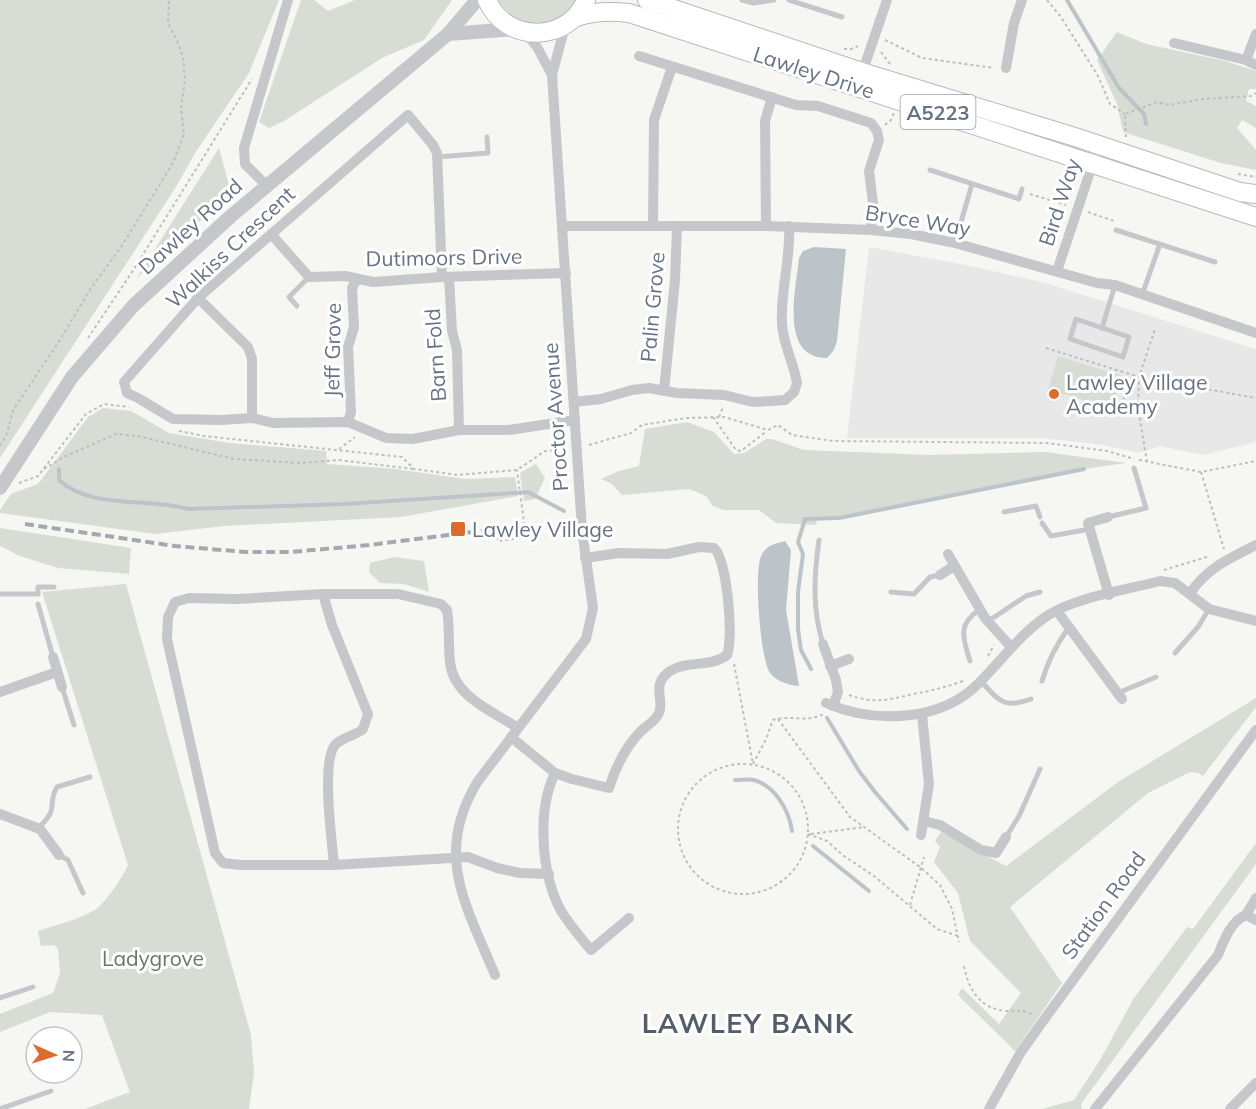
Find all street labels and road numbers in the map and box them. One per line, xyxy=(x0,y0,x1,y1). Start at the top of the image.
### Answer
street label: Lawley Drive xyxy=(750,40,878,104)
road number: A5223 xyxy=(900,95,976,129)
street label: Bird Way xyxy=(1033,155,1085,249)
street label: Dawley Road xyxy=(133,173,247,279)
street label: Walkiss Crescent xyxy=(160,181,300,313)
street label: Bryce Way xyxy=(863,199,973,241)
street label: Dutimoors Drive xyxy=(365,243,523,271)
street label: Palin Grove xyxy=(634,251,670,363)
street label: Jeff Grove xyxy=(318,302,346,398)
street label: Barn Fold xyxy=(419,308,451,402)
street label: Proctor Avenue xyxy=(537,342,573,492)
street label: Station Road xyxy=(1055,846,1151,964)

